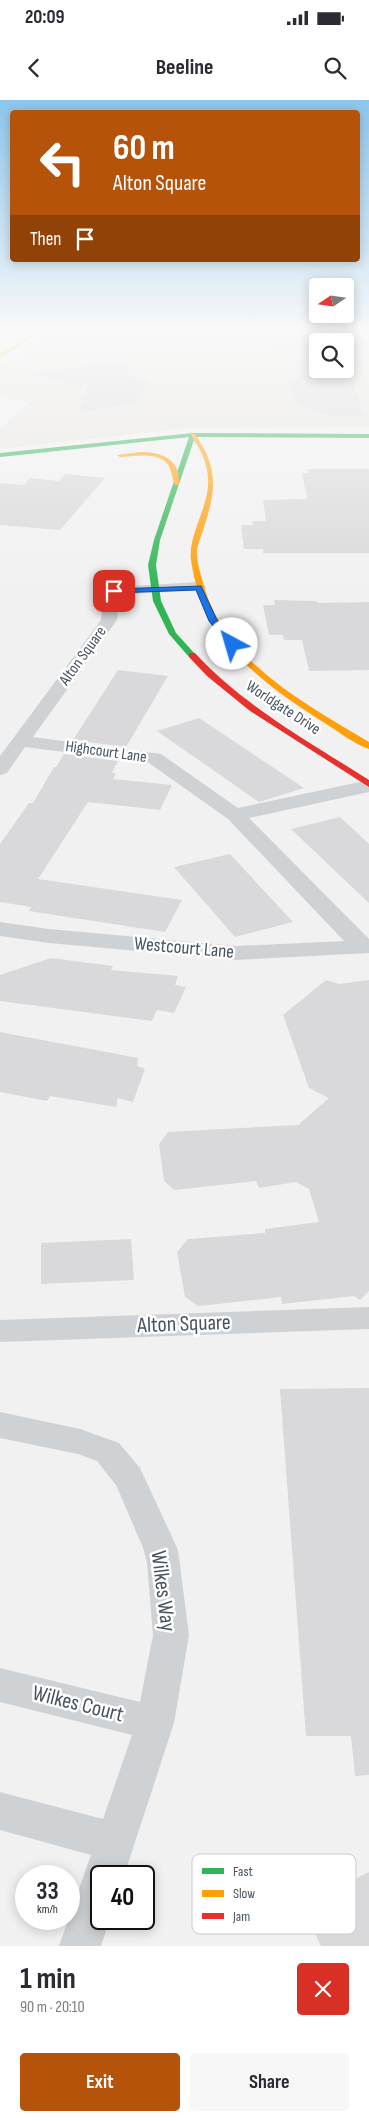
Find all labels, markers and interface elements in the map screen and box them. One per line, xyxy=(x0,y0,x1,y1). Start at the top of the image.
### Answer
text: 20:09 xyxy=(25,6,64,29)
icon: back xyxy=(20,54,48,82)
text: Beeline xyxy=(156,54,213,81)
icon: search xyxy=(321,54,349,82)
text: 60 m xyxy=(113,127,175,170)
icon: left xyxy=(30,130,95,195)
text: Alton Square xyxy=(113,170,206,197)
icon: arrive xyxy=(71,225,99,253)
text: Then xyxy=(30,228,61,251)
north arrow xyxy=(309,278,354,322)
map controls xyxy=(309,278,354,378)
button: search xyxy=(309,333,354,378)
pin xyxy=(93,570,135,612)
icon: arrive xyxy=(100,577,128,605)
position arrow xyxy=(205,617,257,669)
street label: Alton Square xyxy=(55,623,111,690)
street label: Worldgate Drive xyxy=(242,677,324,739)
street label: Highcourt Lane xyxy=(64,737,148,767)
street label: Westcourt Lane xyxy=(133,932,235,964)
street label: Alton Square xyxy=(136,1309,231,1339)
street label: Wilkes Way xyxy=(145,1549,181,1634)
street label: Wilkes Court xyxy=(30,1680,127,1728)
legend xyxy=(192,1854,356,1934)
text: Fast xyxy=(233,1863,253,1880)
speed limit sign: 40 xyxy=(90,1865,155,1930)
text: 33 xyxy=(36,1876,59,1907)
text: Slow xyxy=(233,1885,255,1902)
text: km/h xyxy=(37,1902,58,1917)
text: Jam xyxy=(232,1908,250,1925)
text: 1 min xyxy=(20,1961,76,1997)
button: close xyxy=(297,1963,349,2015)
text: 90 m · 20:10 xyxy=(20,1998,85,2017)
button: Exit xyxy=(20,2053,180,2111)
button: Share xyxy=(190,2053,349,2111)

